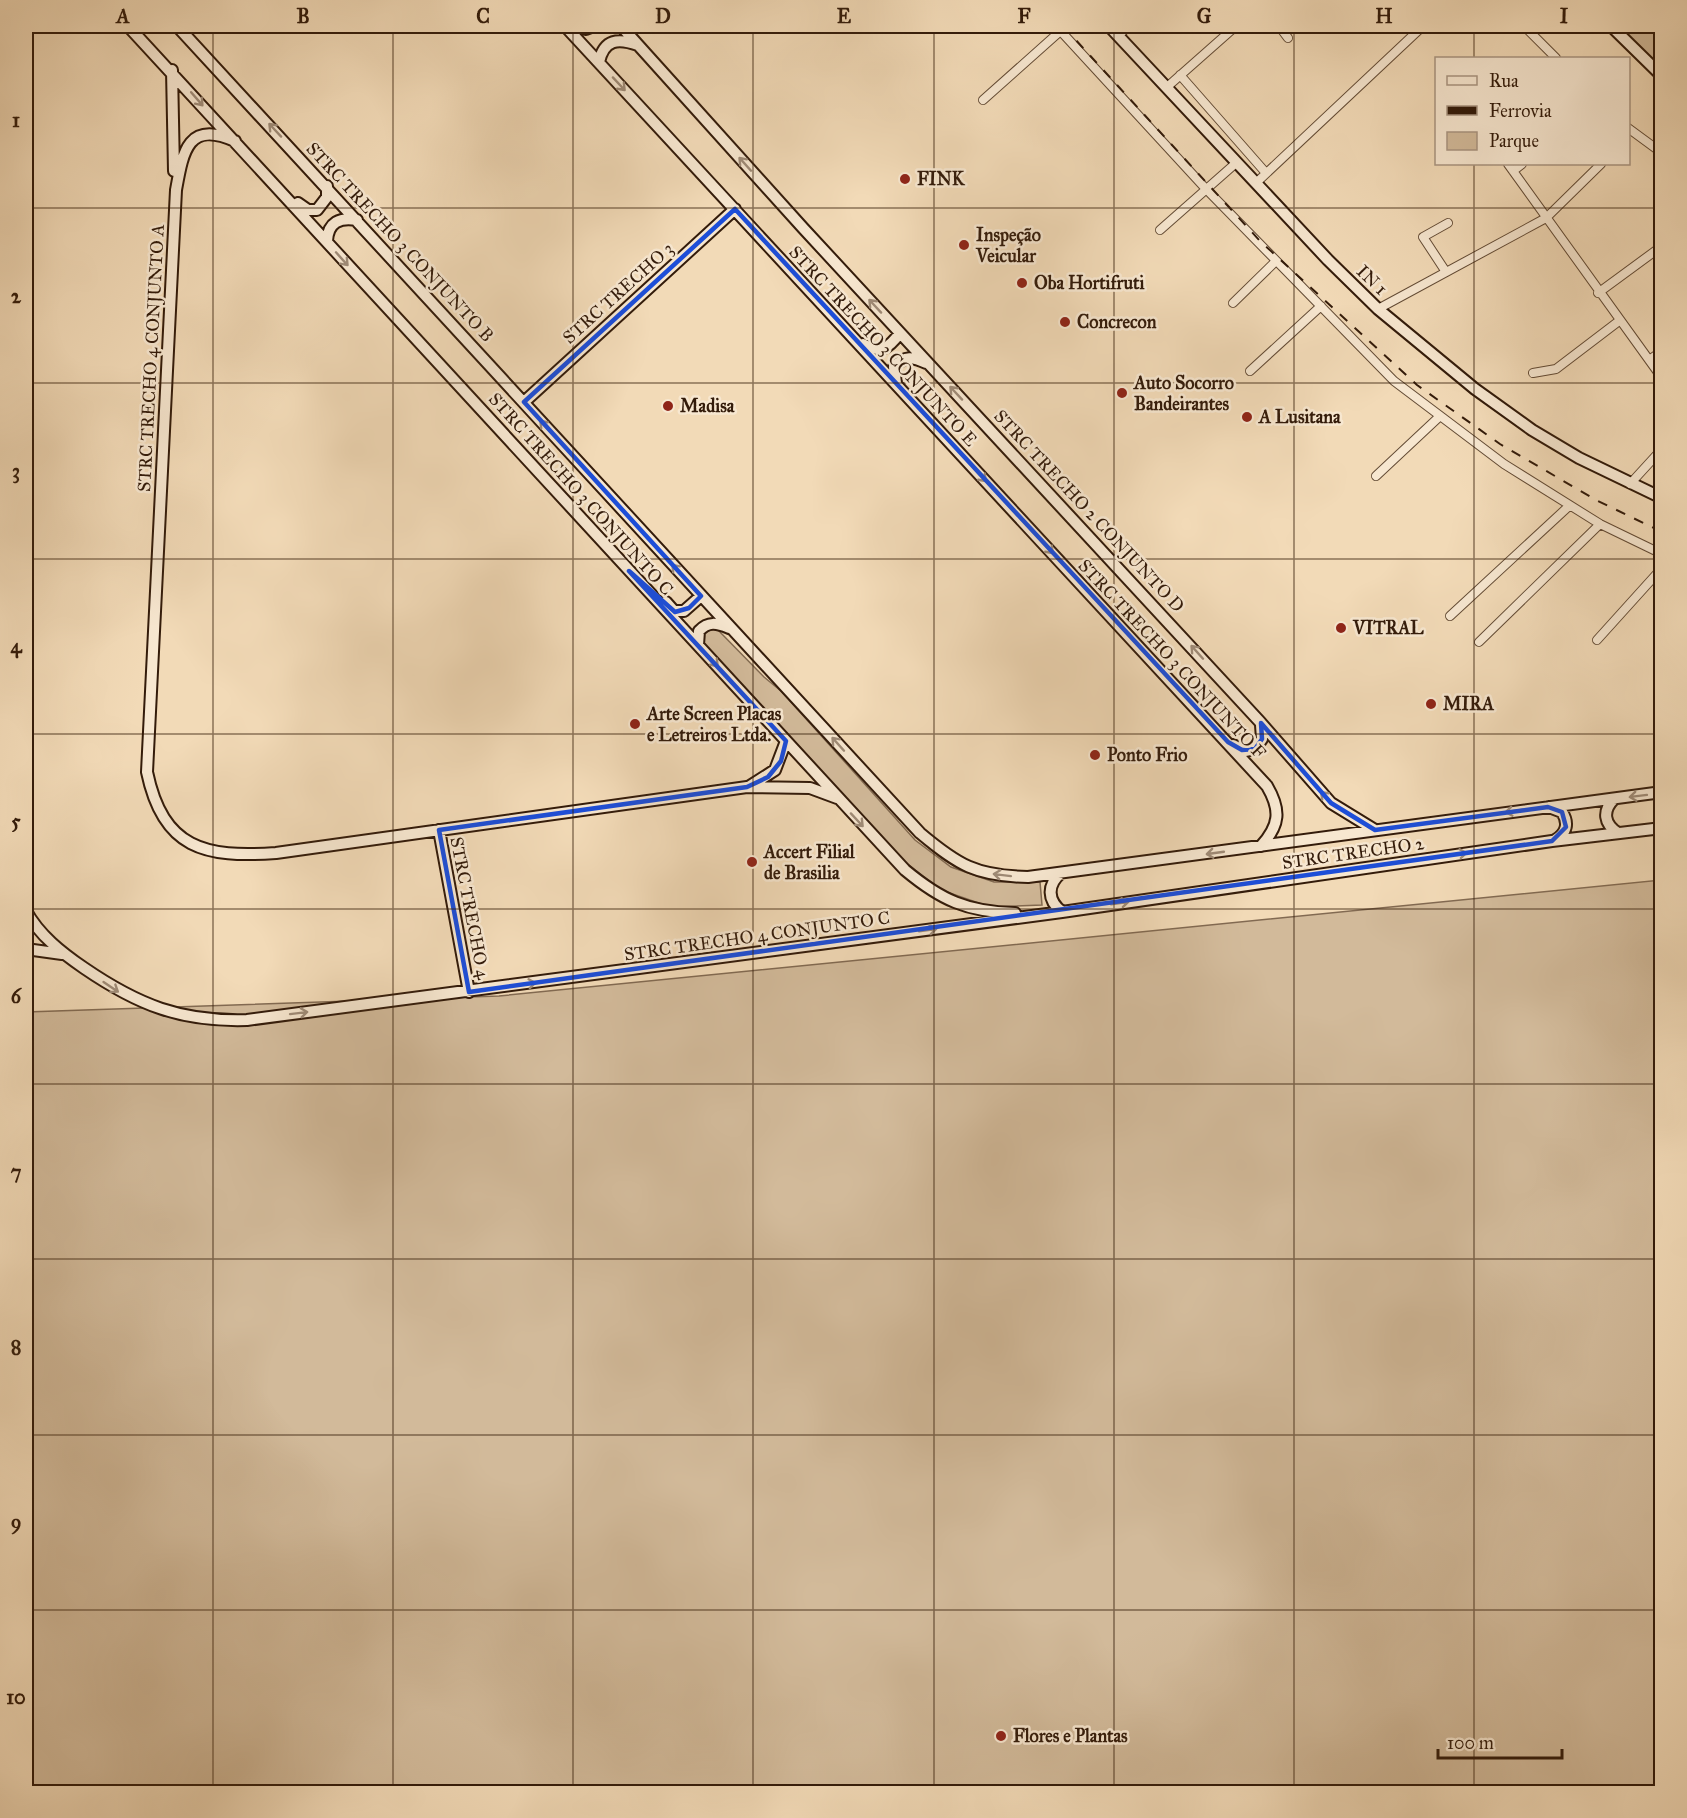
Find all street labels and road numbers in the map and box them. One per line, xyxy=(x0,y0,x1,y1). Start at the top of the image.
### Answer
street label: STRC TRECHO 3 CONJUNTO B xyxy=(301,138,498,347)
street label: STRC TRECHO 4 CONJUNTO A xyxy=(133,224,170,492)
street label: STRC TRECHO 3 xyxy=(558,237,678,349)
street label: STRC TRECHO 3 CONJUNTO E xyxy=(784,241,982,452)
street label: IN 1 xyxy=(1352,260,1392,300)
street label: STRC TRECHO 3 CONJUNTO C xyxy=(483,388,678,601)
street label: STRC TRECHO 2 CONJUNTO D xyxy=(989,405,1189,618)
street label: STRC TRECHO 3 CONJUNTO F xyxy=(1073,555,1271,764)
street label: STRC TRECHO 2 xyxy=(1281,832,1426,874)
street label: STRC TRECHO 4 xyxy=(445,835,495,982)
street label: STRC TRECHO 4 CONJUNTO C xyxy=(623,906,891,967)

